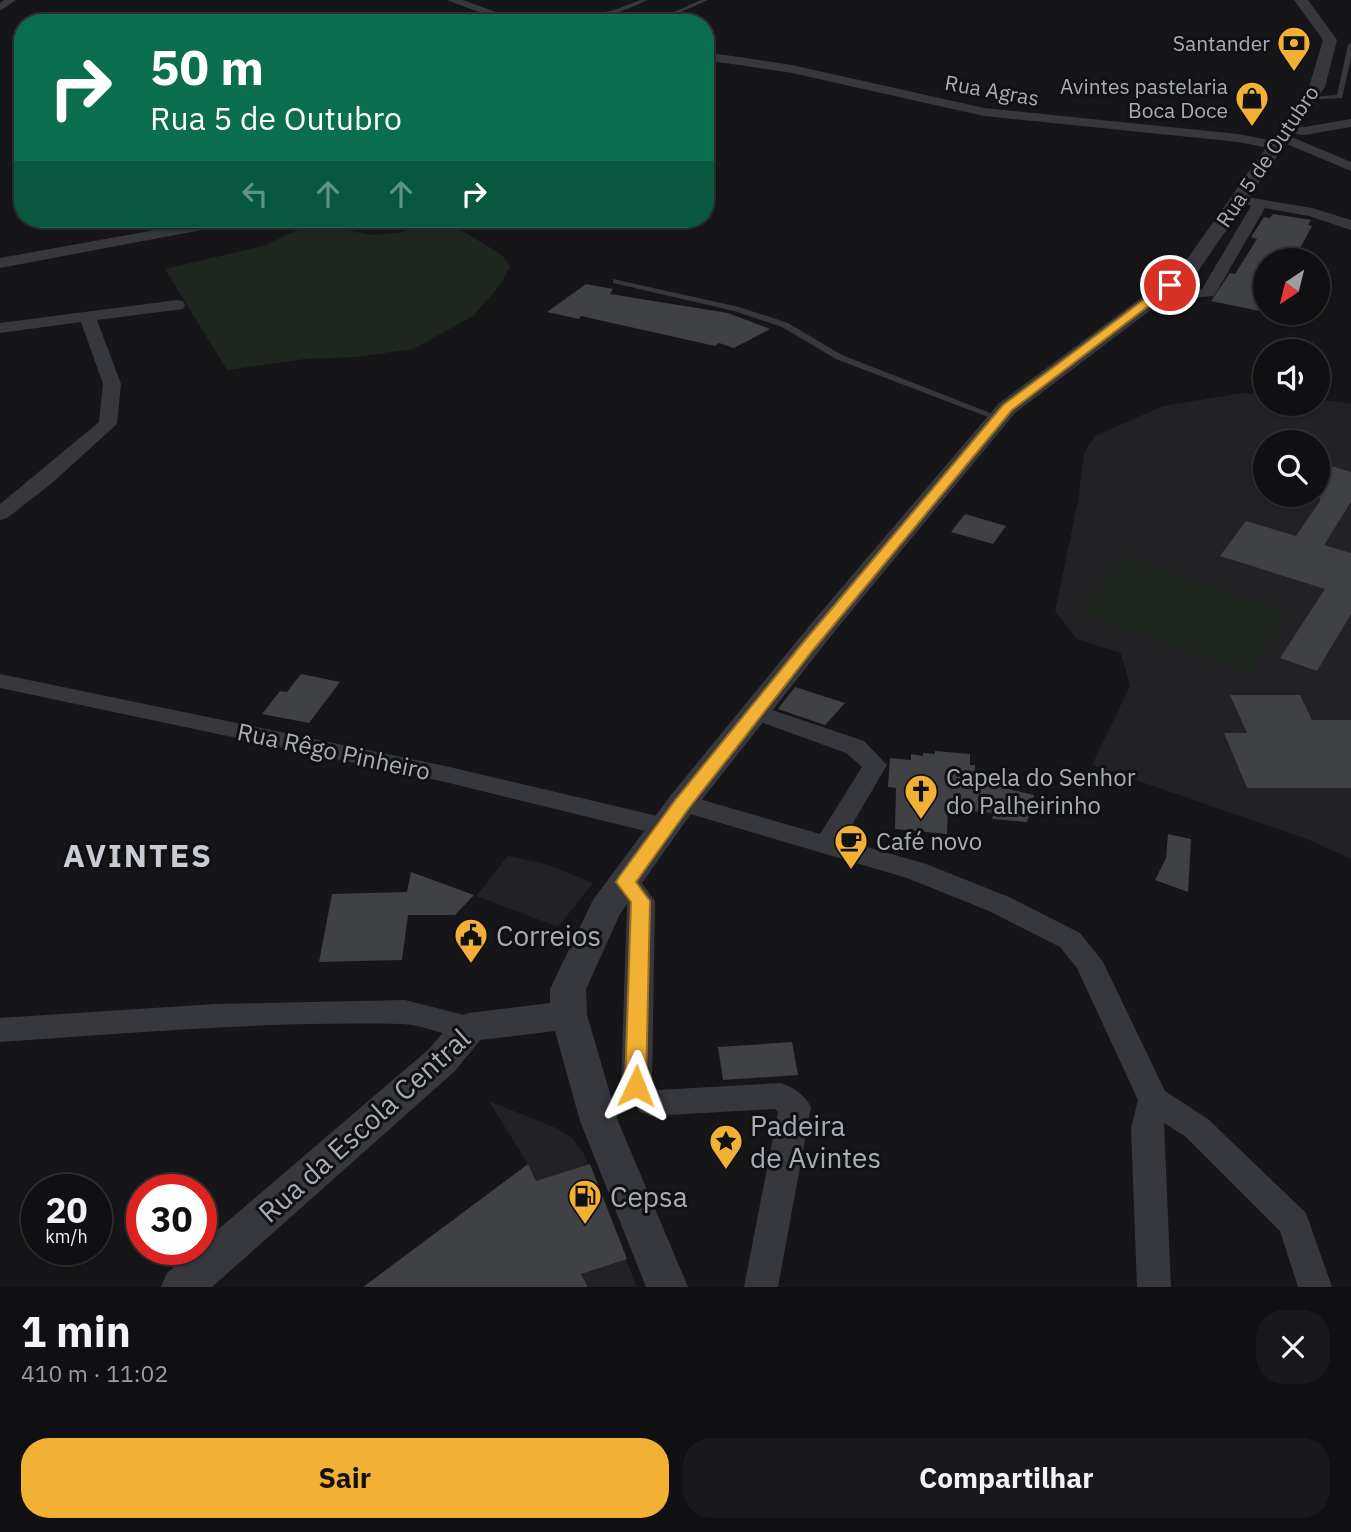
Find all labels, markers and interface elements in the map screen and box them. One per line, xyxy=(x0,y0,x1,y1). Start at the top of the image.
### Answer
bank icon: Santander xyxy=(1275,24,1313,73)
place label: Santander xyxy=(1173,29,1270,57)
text: 50 m xyxy=(150,35,264,98)
icon: right xyxy=(35,42,126,133)
street label: Rua Agras xyxy=(943,68,1041,112)
place label: Avintes pastelaria Boca Doce xyxy=(1060,72,1228,124)
shop icon: Avintes pastelaria Boca Doce xyxy=(1233,79,1271,128)
street label: Rua 5 de Outubro xyxy=(1209,80,1325,232)
text: Rua 5 de Outubro xyxy=(150,97,402,139)
icon: left xyxy=(236,175,274,213)
icon: ahead xyxy=(309,175,347,213)
icon: ahead xyxy=(382,175,420,213)
icon: right xyxy=(455,175,493,213)
north arrow xyxy=(1253,248,1330,326)
map controls xyxy=(1253,248,1330,507)
pin xyxy=(1140,255,1200,315)
icon: arrive xyxy=(1151,266,1189,304)
button: sound xyxy=(1253,339,1330,416)
button: search xyxy=(1253,430,1330,507)
street label: Rua Rêgo Pinheiro xyxy=(235,715,433,787)
place label: Capela do Senhor do Palheirinho xyxy=(946,761,1136,821)
church icon: Capela do Senhor do Palheirinho xyxy=(902,772,940,821)
cafe icon: Café novo xyxy=(832,822,870,871)
place label: Café novo xyxy=(876,825,982,857)
district label: AVINTES xyxy=(63,834,213,876)
public building icon: Correios xyxy=(452,916,490,965)
place label: Correios xyxy=(496,917,601,954)
street label: Rua da Escola Central xyxy=(250,1020,478,1230)
position arrow xyxy=(599,1049,673,1123)
place label: Padeira de Avintes xyxy=(750,1107,881,1176)
place icon: Padeira de Avintes xyxy=(707,1122,745,1171)
speed limit sign: 30 xyxy=(126,1174,217,1265)
fuel station icon: Cepsa xyxy=(566,1177,604,1226)
place label: Cepsa xyxy=(610,1178,688,1215)
text: 20 xyxy=(45,1187,88,1233)
text: km/h xyxy=(45,1225,88,1248)
text: 1 min xyxy=(21,1304,131,1359)
button: close xyxy=(1256,1310,1330,1384)
text: 410 m · 11:02 xyxy=(21,1358,168,1388)
button: Sair xyxy=(21,1438,669,1518)
button: Compartilhar xyxy=(683,1438,1330,1518)

